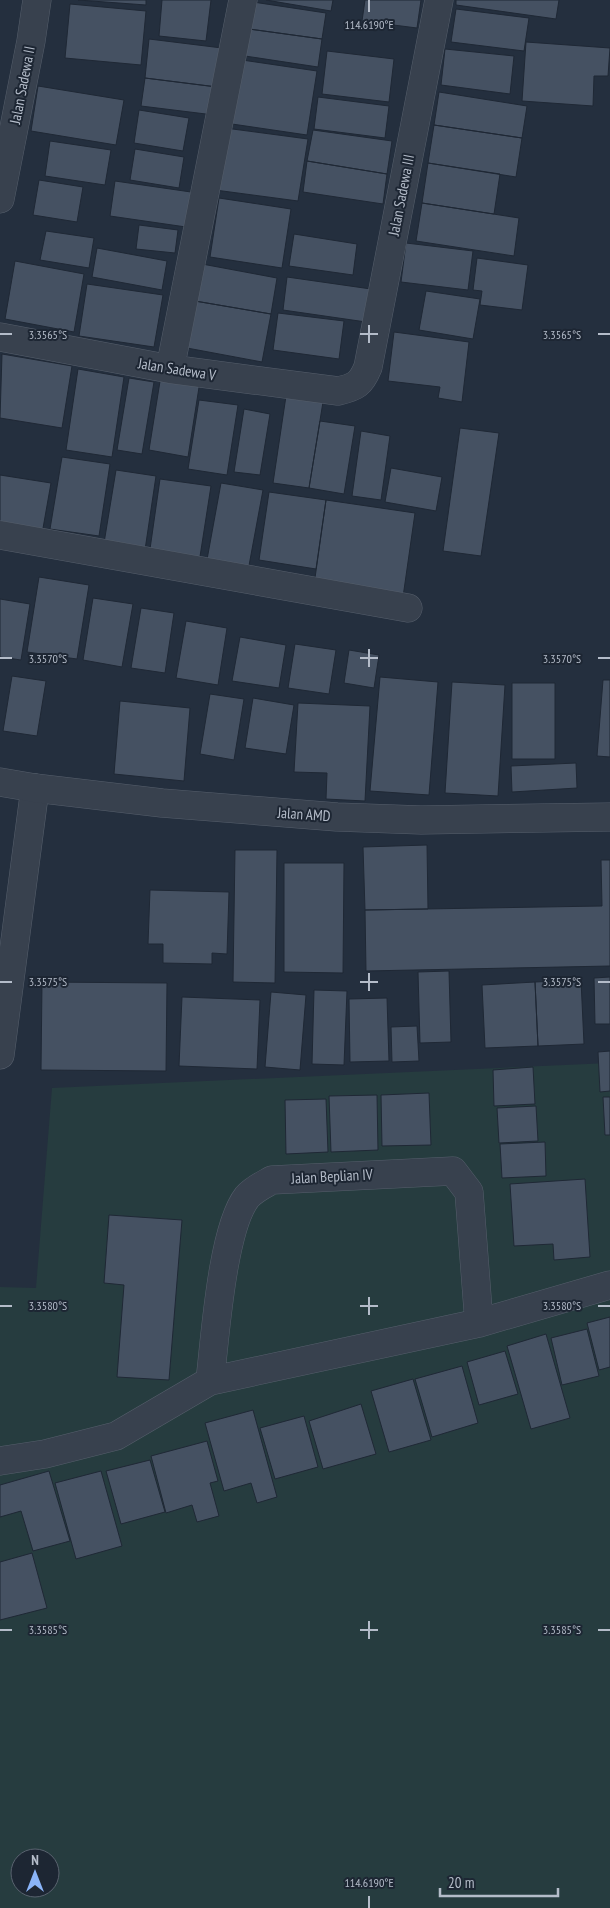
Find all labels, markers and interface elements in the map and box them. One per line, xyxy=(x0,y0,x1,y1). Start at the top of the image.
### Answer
text: 114.6190°E xyxy=(344,17,394,32)
street label: Jalan Sadewa II xyxy=(5,44,39,127)
street label: Jalan Sadewa III xyxy=(384,153,418,238)
text: 3.3565°S xyxy=(29,327,67,342)
text: 3.3565°S xyxy=(543,327,581,342)
street label: Jalan Sadewa V xyxy=(136,353,217,385)
text: 3.3570°S xyxy=(29,651,67,666)
text: 3.3570°S xyxy=(543,651,581,666)
street label: Jalan AMD xyxy=(276,803,331,825)
text: 3.3575°S xyxy=(29,974,67,989)
text: 3.3575°S xyxy=(543,974,581,989)
street label: Jalan Beplian IV xyxy=(290,1164,373,1188)
text: 3.3580°S xyxy=(29,1298,67,1313)
text: 3.3580°S xyxy=(543,1298,581,1313)
text: 3.3585°S xyxy=(29,1622,67,1637)
text: 3.3585°S xyxy=(543,1622,581,1637)
north arrow xyxy=(10,1848,60,1898)
text: N xyxy=(31,1851,39,1869)
scale bar xyxy=(440,1866,558,1898)
text: 20 m xyxy=(448,1873,474,1892)
text: 114.6190°E xyxy=(344,1875,394,1890)

